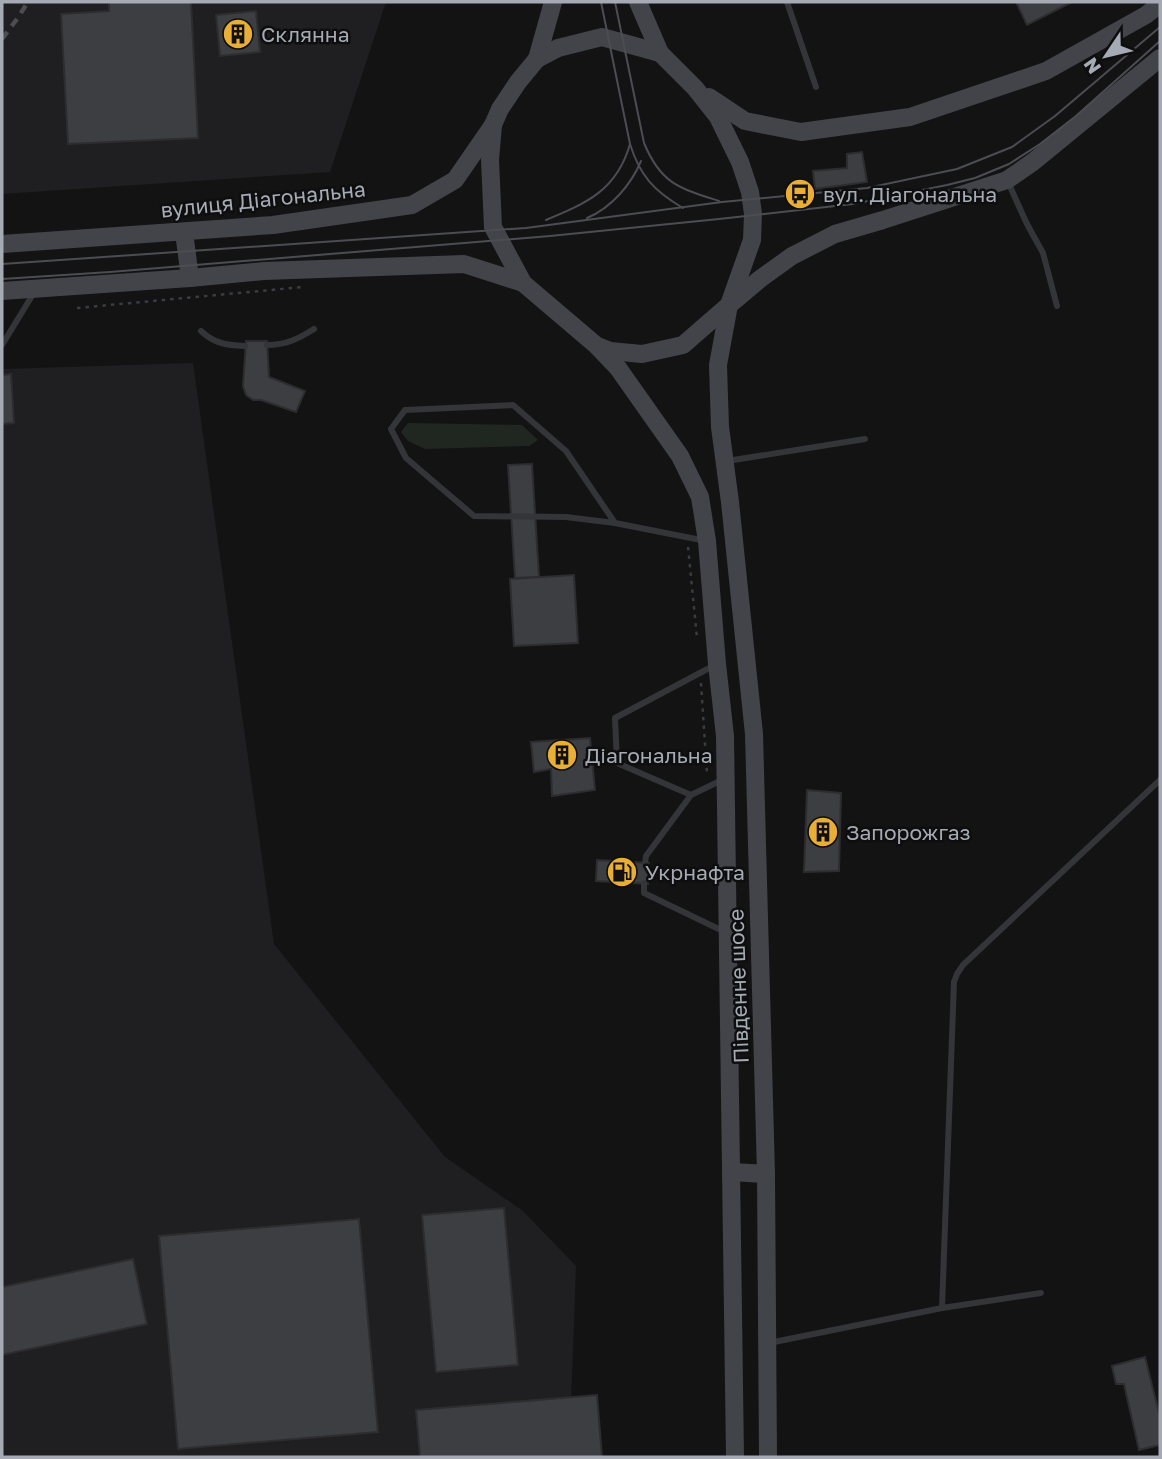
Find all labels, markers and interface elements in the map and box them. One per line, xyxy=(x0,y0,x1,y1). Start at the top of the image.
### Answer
building icon: Склянна xyxy=(221,17,255,51)
place label: Склянна xyxy=(261,21,350,47)
north arrow xyxy=(1071,21,1141,91)
text: N xyxy=(1078,54,1105,79)
street label: вулиця Діагональна xyxy=(159,175,367,223)
bus stop icon: вул. Діагональна xyxy=(783,177,817,211)
place label: вул. Діагональна xyxy=(823,181,997,207)
building icon: Діагональна xyxy=(545,738,579,772)
place label: Діагональна xyxy=(585,742,713,768)
building icon: Запорожгаз xyxy=(806,815,840,849)
place label: Запорожгаз xyxy=(846,819,971,845)
fuel station icon: Укрнафта xyxy=(605,855,639,889)
place label: Укрнафта xyxy=(645,859,745,885)
street label: Південне шосе xyxy=(722,908,754,1064)

